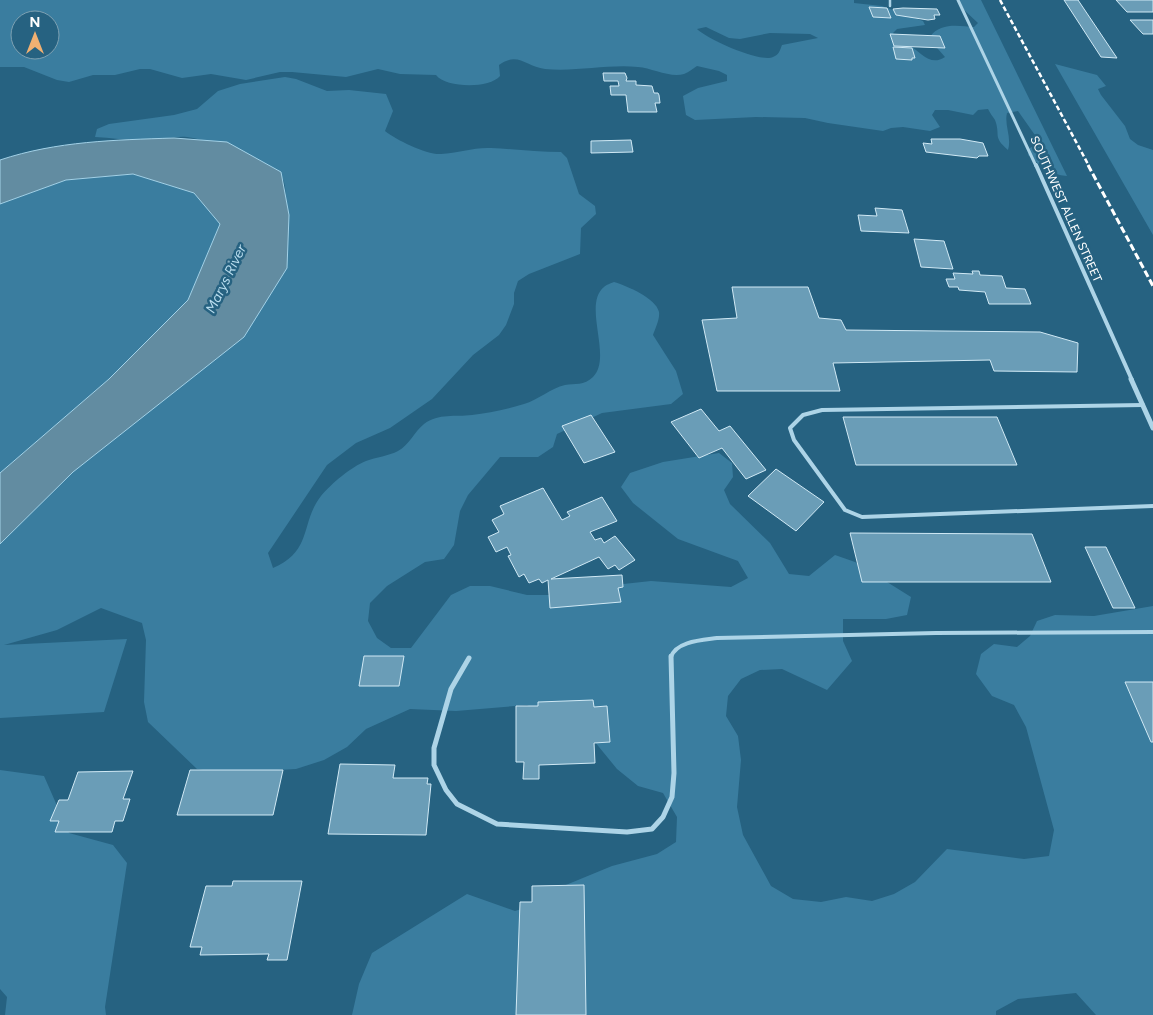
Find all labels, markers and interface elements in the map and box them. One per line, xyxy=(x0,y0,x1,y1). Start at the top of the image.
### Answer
north arrow xyxy=(10,10,60,60)
text: N xyxy=(30,14,40,31)
street label: SOUTHWEST ALLEN STREET xyxy=(1027,134,1105,285)
water label: Marys River xyxy=(202,241,250,316)

